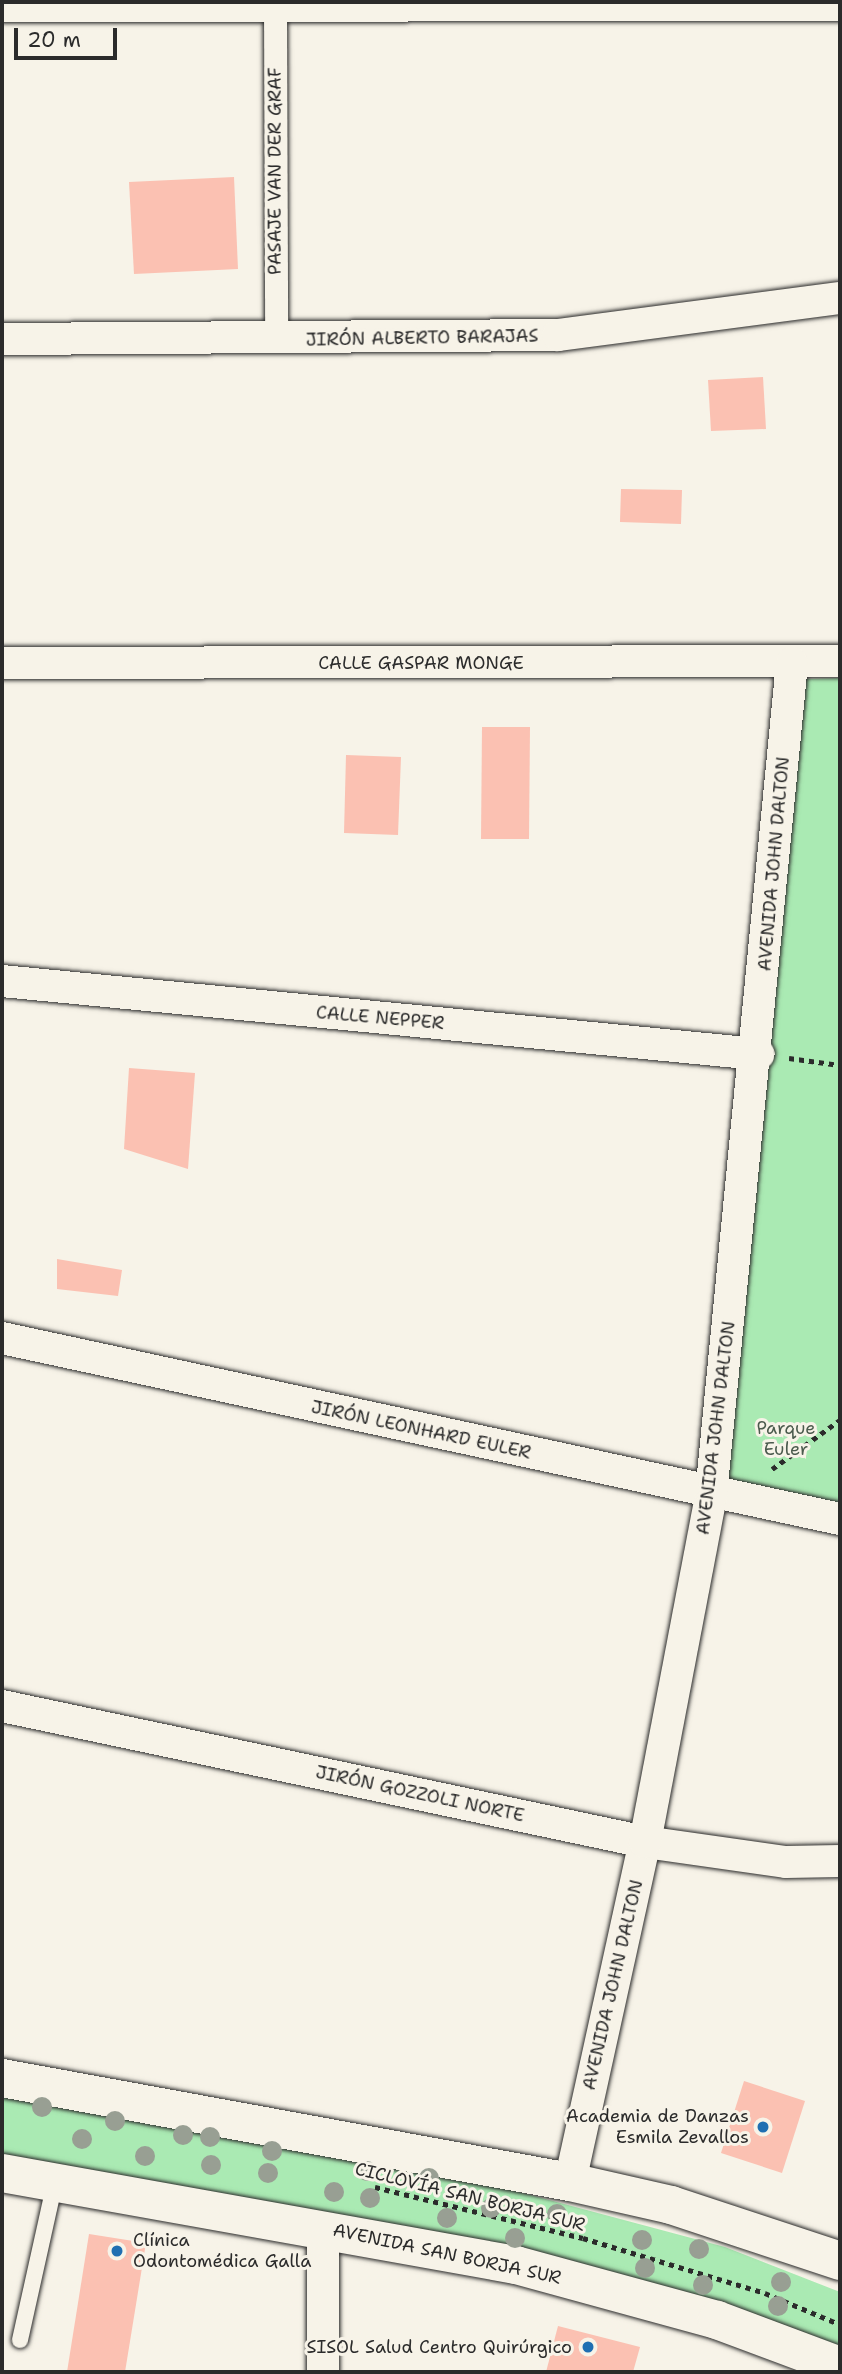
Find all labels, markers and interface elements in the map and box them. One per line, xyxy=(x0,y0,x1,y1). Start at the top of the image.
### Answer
scale bar xyxy=(18,14,121,58)
text: 20 m xyxy=(27,26,81,54)
street label: PASAJE VAN DER GRAF xyxy=(264,67,286,275)
street label: JIRÓN ALBERTO BARAJAS xyxy=(306,325,538,351)
street label: CALLE GASPAR MONGE xyxy=(318,652,524,674)
street label: AVENIDA JOHN DALTON xyxy=(754,756,794,972)
street label: CALLE NEPPER xyxy=(315,1002,445,1034)
street label: AVENIDA JOHN DALTON xyxy=(692,1320,740,1536)
street label: JIRÓN LEONHARD EULER xyxy=(309,1396,533,1464)
park label: Parque Euler xyxy=(757,1418,815,1460)
street label: JIRÓN GOZZOLI NORTE xyxy=(314,1761,526,1827)
street label: AVENIDA JOHN DALTON xyxy=(578,1878,648,2092)
place label: Academia de Danzas Esmila Zevallos xyxy=(566,2106,749,2148)
marker: Academia de Danzas Esmila Zevallos xyxy=(755,2119,771,2135)
street label: CICLOVÍA SAN BORJA SUR xyxy=(353,2158,587,2236)
street label: AVENIDA SAN BORJA SUR xyxy=(331,2219,563,2289)
place label: Clínica Odontomédica Galla xyxy=(133,2230,311,2272)
marker: Clínica Odontomédica Galla xyxy=(107,2241,127,2261)
place label: SISOL Salud Centro Quirúrgico xyxy=(307,2336,572,2358)
marker: SISOL Salud Centro Quirúrgico xyxy=(578,2337,598,2357)

